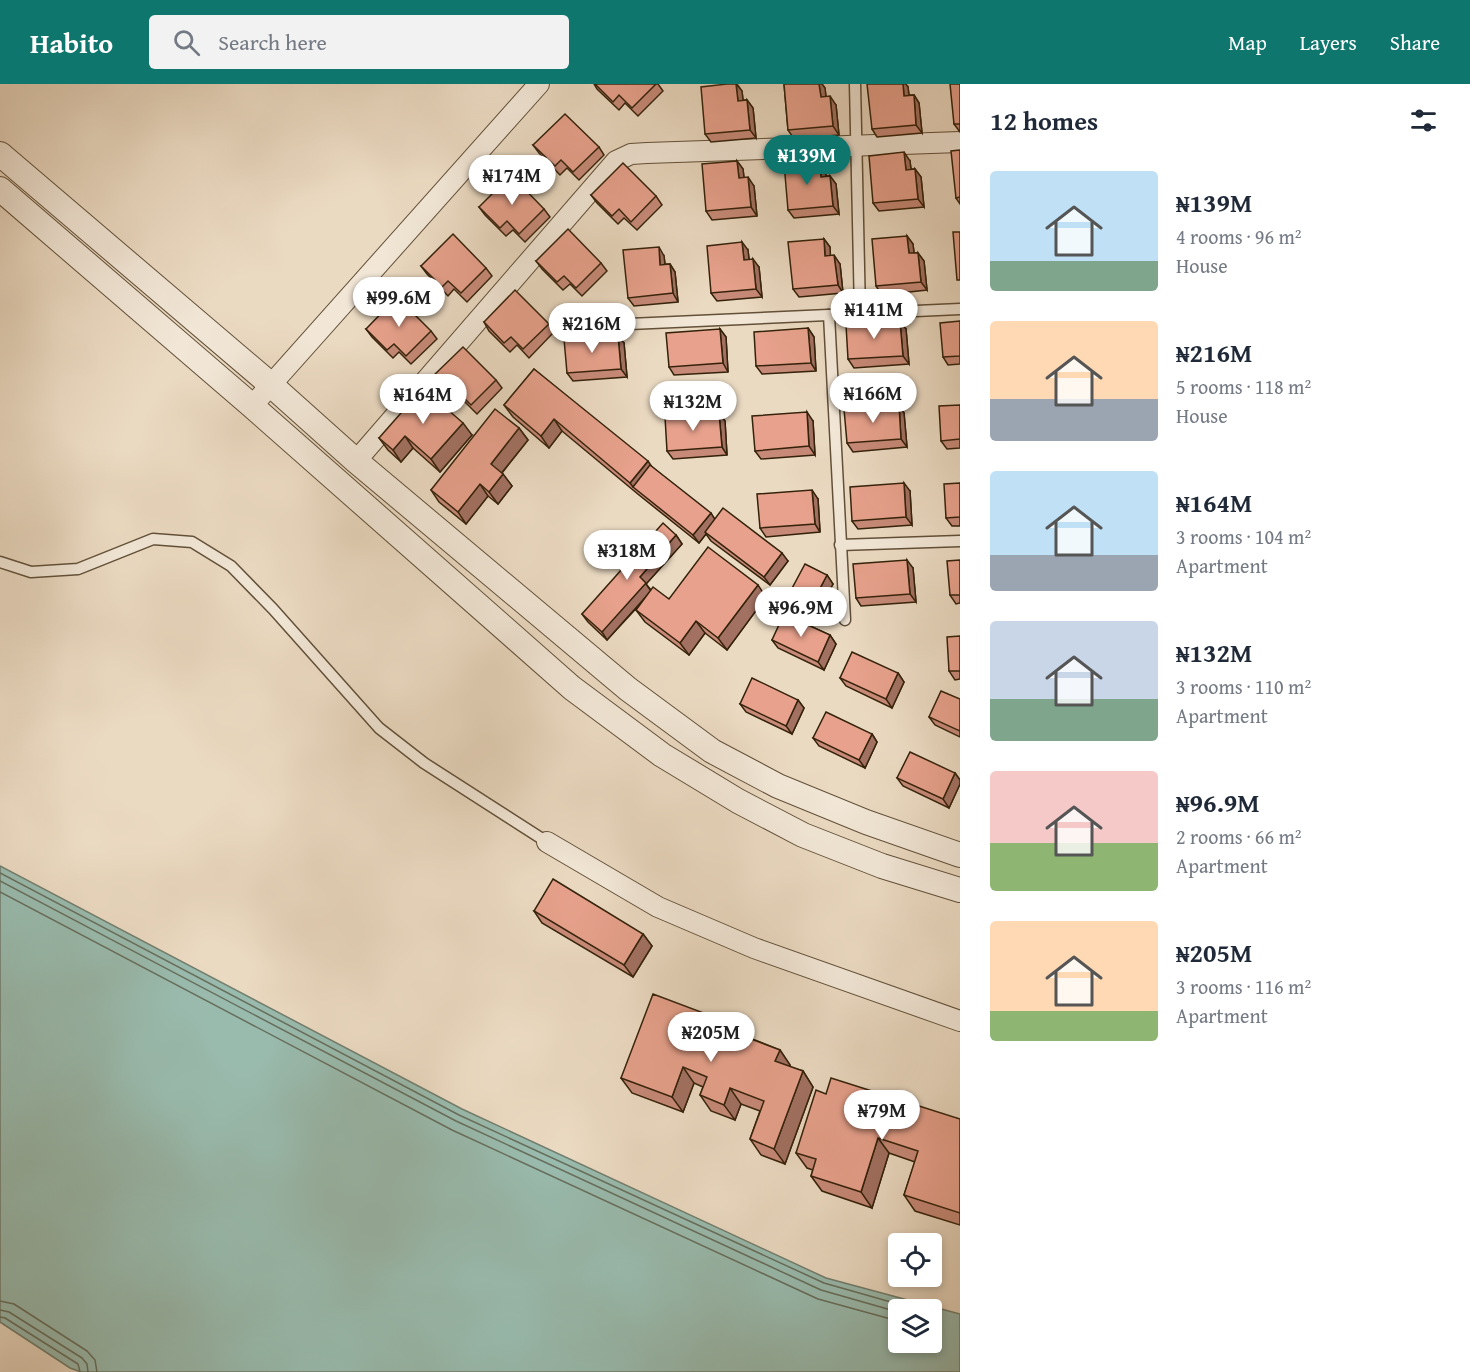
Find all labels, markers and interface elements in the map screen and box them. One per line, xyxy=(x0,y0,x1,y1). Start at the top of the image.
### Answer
search box xyxy=(149,15,569,69)
text: Habito xyxy=(30,22,113,63)
icon: search xyxy=(170,26,203,59)
text: Search here xyxy=(218,26,327,58)
text: Map xyxy=(1228,27,1267,58)
text: Layers xyxy=(1300,27,1357,58)
text: Share xyxy=(1390,27,1440,58)
text: 12 homes xyxy=(990,101,1098,140)
icon: filters xyxy=(1407,104,1440,137)
pin: ₦139M xyxy=(765,135,849,186)
text: ₦139M xyxy=(778,140,836,169)
pin: ₦174M xyxy=(470,155,554,206)
text: ₦174M xyxy=(483,160,541,189)
text: ₦139M xyxy=(1176,183,1252,222)
icon: home xyxy=(1038,195,1110,267)
text: 4 rooms · 96 m² xyxy=(1176,222,1302,251)
text: House xyxy=(1176,251,1228,280)
pin: ₦99.6M xyxy=(350,277,448,328)
text: ₦99.6M xyxy=(367,282,431,311)
pin: ₦141M xyxy=(832,289,916,340)
text: ₦141M xyxy=(845,294,903,323)
pin: ₦216M xyxy=(550,303,634,354)
text: ₦216M xyxy=(563,308,621,337)
text: ₦216M xyxy=(1176,333,1252,372)
icon: home xyxy=(1038,345,1110,417)
text: 5 rooms · 118 m² xyxy=(1176,372,1311,401)
pin: ₦166M xyxy=(831,373,915,424)
pin: ₦164M xyxy=(381,374,465,425)
text: ₦166M xyxy=(844,378,902,407)
text: ₦164M xyxy=(394,379,452,408)
pin: ₦132M xyxy=(651,381,735,432)
text: ₦132M xyxy=(664,386,722,415)
text: House xyxy=(1176,401,1228,430)
text: ₦164M xyxy=(1176,483,1252,522)
icon: home xyxy=(1038,495,1110,567)
text: 3 rooms · 104 m² xyxy=(1176,522,1311,551)
pin: ₦318M xyxy=(585,530,669,581)
text: ₦318M xyxy=(598,535,656,564)
text: Apartment xyxy=(1176,551,1268,580)
pin: ₦96.9M xyxy=(752,587,850,638)
text: ₦96.9M xyxy=(769,592,833,621)
text: ₦132M xyxy=(1176,633,1252,672)
icon: home xyxy=(1038,645,1110,717)
text: 3 rooms · 110 m² xyxy=(1176,672,1311,701)
text: Apartment xyxy=(1176,701,1268,730)
text: ₦96.9M xyxy=(1176,783,1260,822)
icon: home xyxy=(1038,795,1110,867)
text: 2 rooms · 66 m² xyxy=(1176,822,1302,851)
text: Apartment xyxy=(1176,851,1268,880)
text: ₦205M xyxy=(1176,933,1252,972)
icon: home xyxy=(1038,945,1110,1017)
text: 3 rooms · 116 m² xyxy=(1176,972,1311,1001)
text: Apartment xyxy=(1176,1001,1268,1030)
pin: ₦205M xyxy=(669,1012,753,1063)
text: ₦205M xyxy=(682,1017,740,1046)
pin: ₦79M xyxy=(846,1090,918,1141)
text: ₦79M xyxy=(858,1095,906,1124)
map controls xyxy=(888,1233,942,1353)
button: locate xyxy=(888,1233,942,1287)
button: layers xyxy=(888,1299,942,1353)

